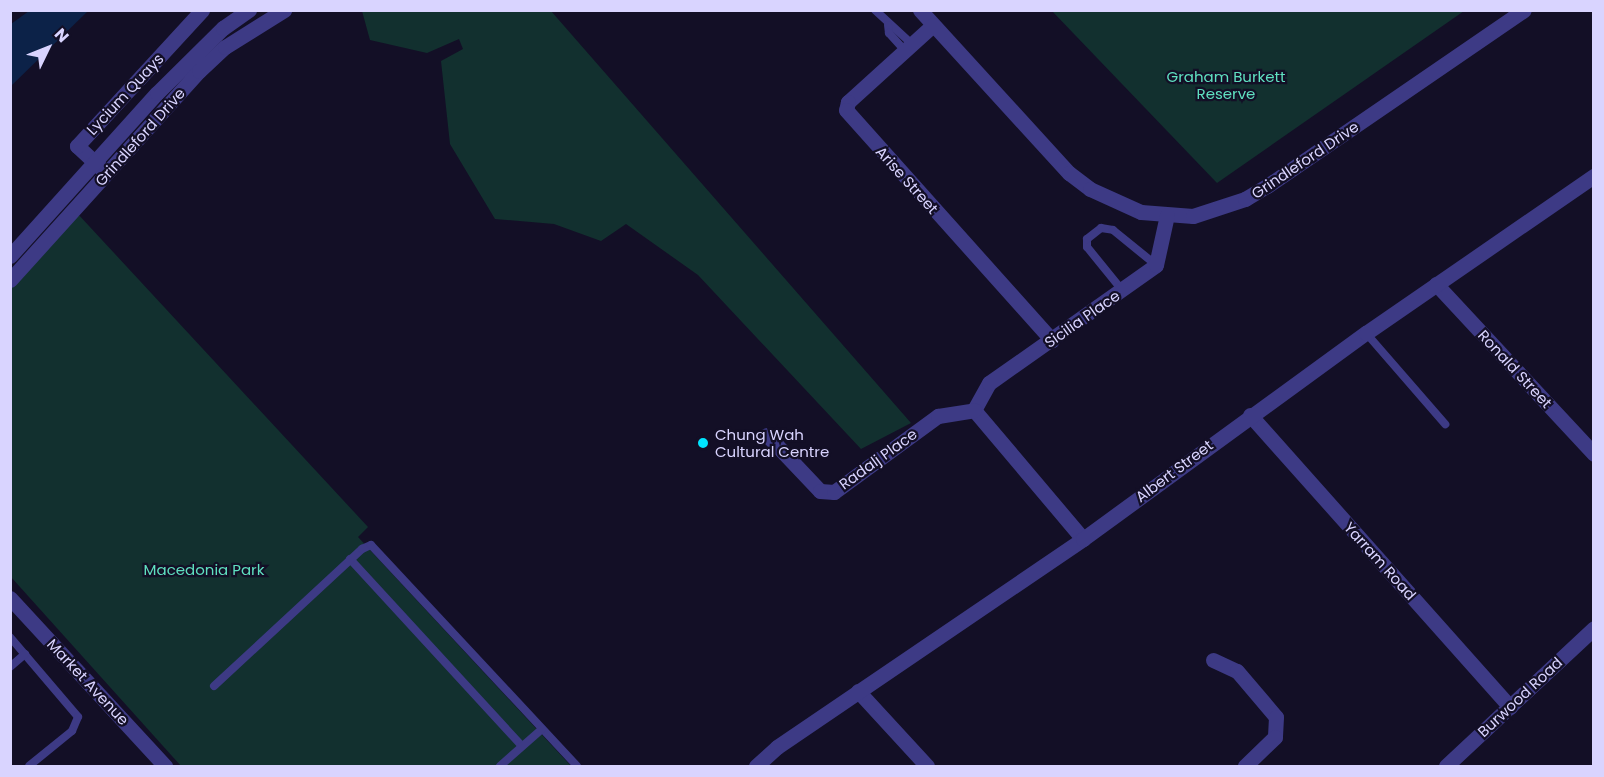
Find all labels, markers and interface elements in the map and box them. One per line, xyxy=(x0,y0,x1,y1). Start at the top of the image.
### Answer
north arrow xyxy=(18,18,78,78)
text: N xyxy=(49,23,74,48)
street label: Lycium Quays xyxy=(83,50,167,138)
park label: Graham Burkett Reserve xyxy=(1167,67,1285,102)
street label: Grindleford Drive xyxy=(91,84,189,190)
street label: Grindleford Drive xyxy=(1248,117,1362,203)
street label: Arise Street xyxy=(872,143,942,217)
street label: Sicilia Place xyxy=(1041,286,1123,352)
street label: Ronald Street xyxy=(1474,326,1556,412)
place label: Chung Wah Cultural Centre xyxy=(715,425,829,460)
street label: Radalj Place xyxy=(836,425,920,493)
marker: Chung Wah Cultural Centre xyxy=(696,436,710,450)
street label: Albert Street xyxy=(1132,436,1216,506)
street label: Yarram Road xyxy=(1340,518,1420,604)
park label: Macedonia Park xyxy=(144,561,264,579)
street label: Market Avenue xyxy=(43,635,133,729)
street label: Burwood Road xyxy=(1474,653,1566,741)

